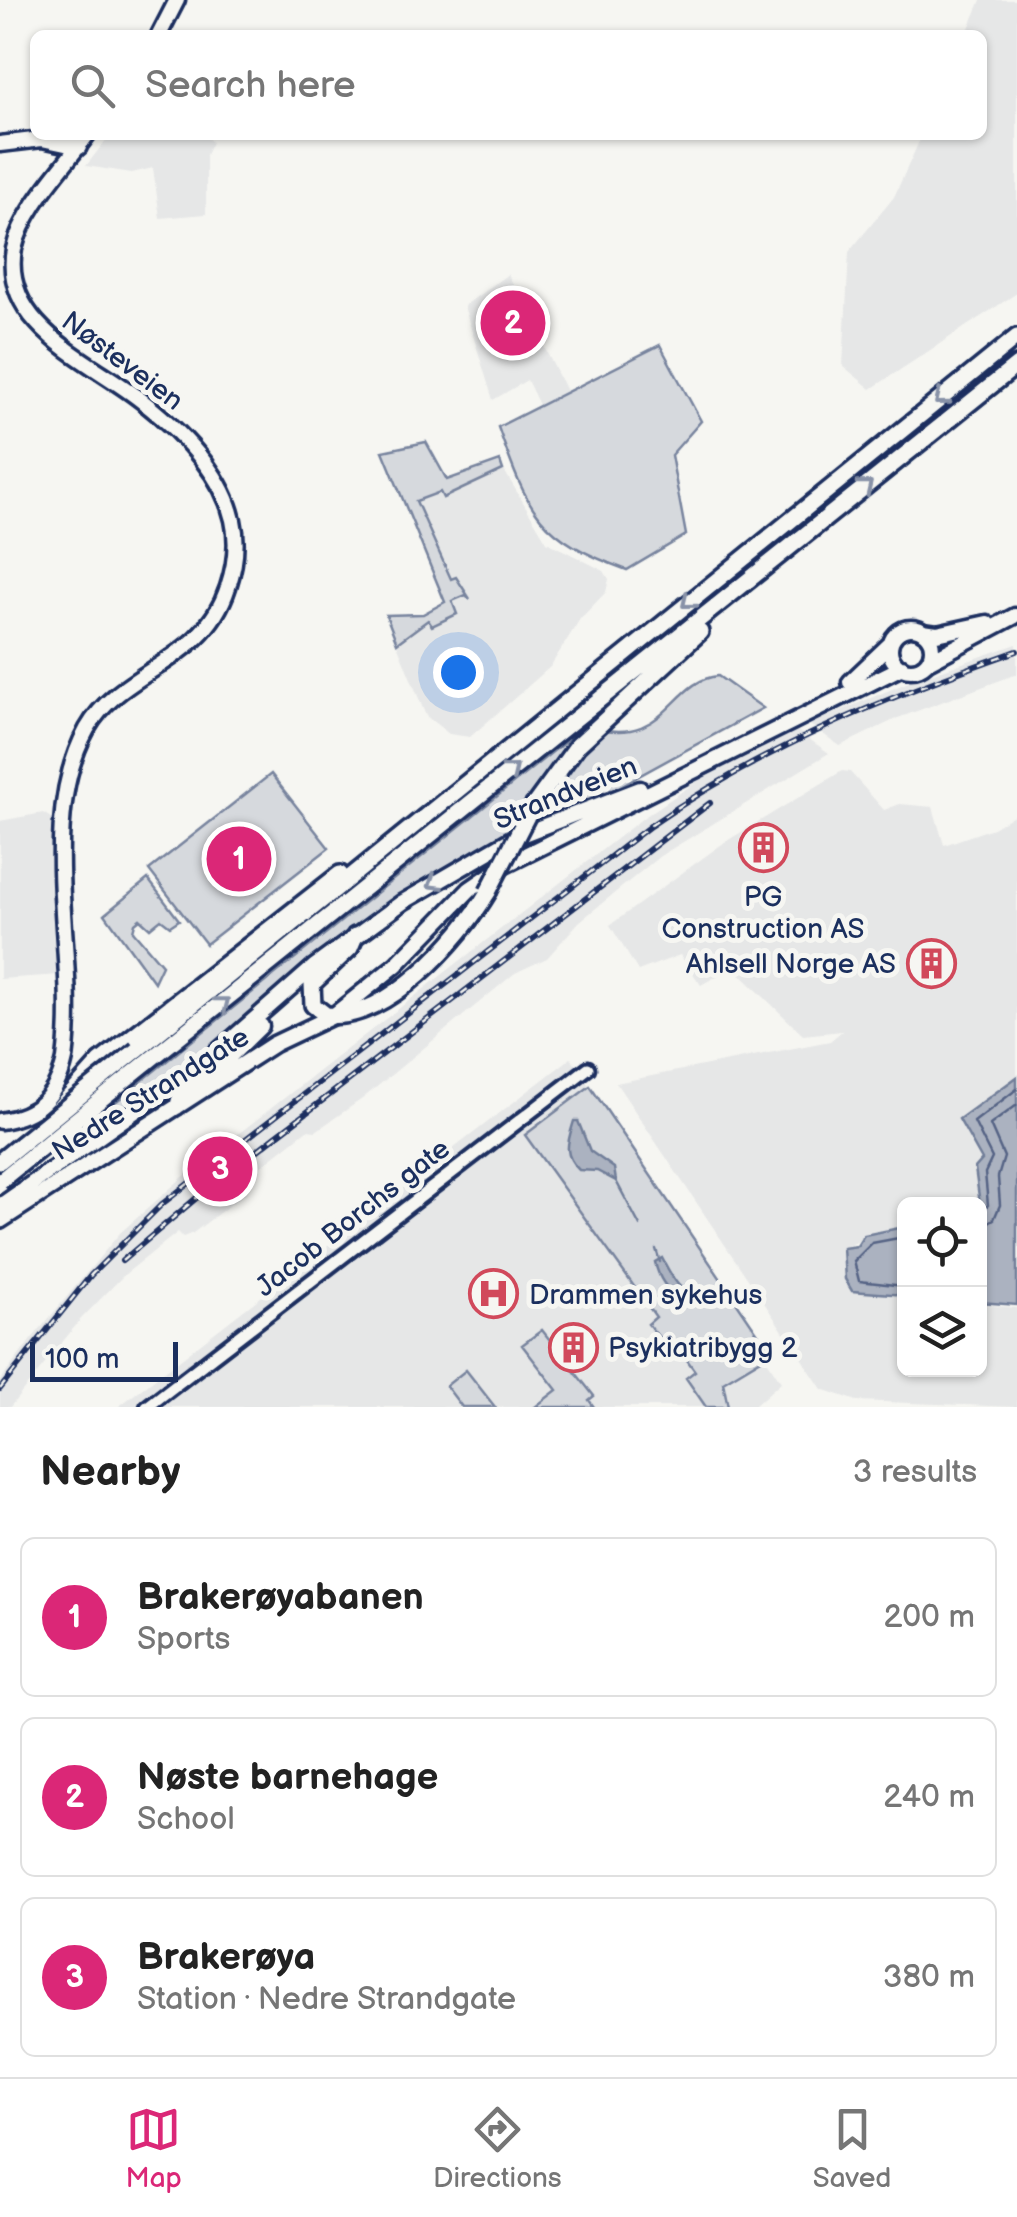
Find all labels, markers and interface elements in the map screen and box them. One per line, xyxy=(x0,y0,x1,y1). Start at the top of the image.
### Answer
search box xyxy=(30,30,987,140)
icon: search xyxy=(65,58,120,113)
text: Search here xyxy=(145,63,356,108)
pin: 2 xyxy=(480,286,546,360)
street label: Nøsteveien xyxy=(55,305,189,418)
one-way arrow xyxy=(934,387,952,404)
one-way arrow xyxy=(855,480,873,498)
one-way arrow xyxy=(681,590,699,608)
your location xyxy=(433,647,484,698)
street label: Strandveien xyxy=(489,750,642,837)
one-way arrow xyxy=(501,764,519,782)
pin: 1 xyxy=(206,822,272,896)
building icon: PG Construction AS xyxy=(737,822,789,874)
one-way arrow xyxy=(427,871,445,890)
place label: PG Construction AS xyxy=(661,881,865,946)
building icon: Ahlsell Norge AS xyxy=(905,937,957,989)
place label: Ahlsell Norge AS xyxy=(686,948,896,981)
one-way arrow xyxy=(211,997,229,1014)
street label: Nedre Strandgate xyxy=(46,1020,255,1168)
pin: 3 xyxy=(188,1132,252,1206)
street label: Jacob Borchs gate xyxy=(249,1132,456,1304)
map controls xyxy=(897,1197,987,1377)
button: locate xyxy=(897,1197,987,1287)
hospital icon: Drammen sykehus xyxy=(468,1268,520,1320)
place label: Drammen sykehus xyxy=(529,1279,763,1312)
button: layers xyxy=(897,1287,987,1377)
building icon: Psykiatribygg 2 xyxy=(547,1321,599,1373)
place label: Psykiatribygg 2 xyxy=(608,1332,798,1365)
scale bar xyxy=(30,1337,178,1382)
text: 100 m xyxy=(45,1343,119,1376)
text: Nearby xyxy=(40,1447,180,1498)
text: 3 results xyxy=(853,1453,977,1492)
text: Brakerøyabanen xyxy=(137,1575,424,1620)
text: 1 xyxy=(68,1598,81,1637)
text: 200 m xyxy=(883,1598,975,1637)
text: Sports xyxy=(137,1620,230,1659)
text: Nøste barnehage xyxy=(137,1755,438,1800)
text: 2 xyxy=(65,1778,84,1817)
text: 240 m xyxy=(883,1778,975,1817)
text: School xyxy=(137,1800,235,1839)
text: Brakerøya xyxy=(137,1935,315,1980)
text: 3 xyxy=(65,1958,84,1997)
text: 380 m xyxy=(883,1958,975,1997)
text: Station · Nedre Strandgate xyxy=(137,1980,516,2019)
tab: Map xyxy=(126,2102,182,2195)
tab: Directions xyxy=(433,2102,562,2195)
tab: Saved xyxy=(813,2102,891,2195)

